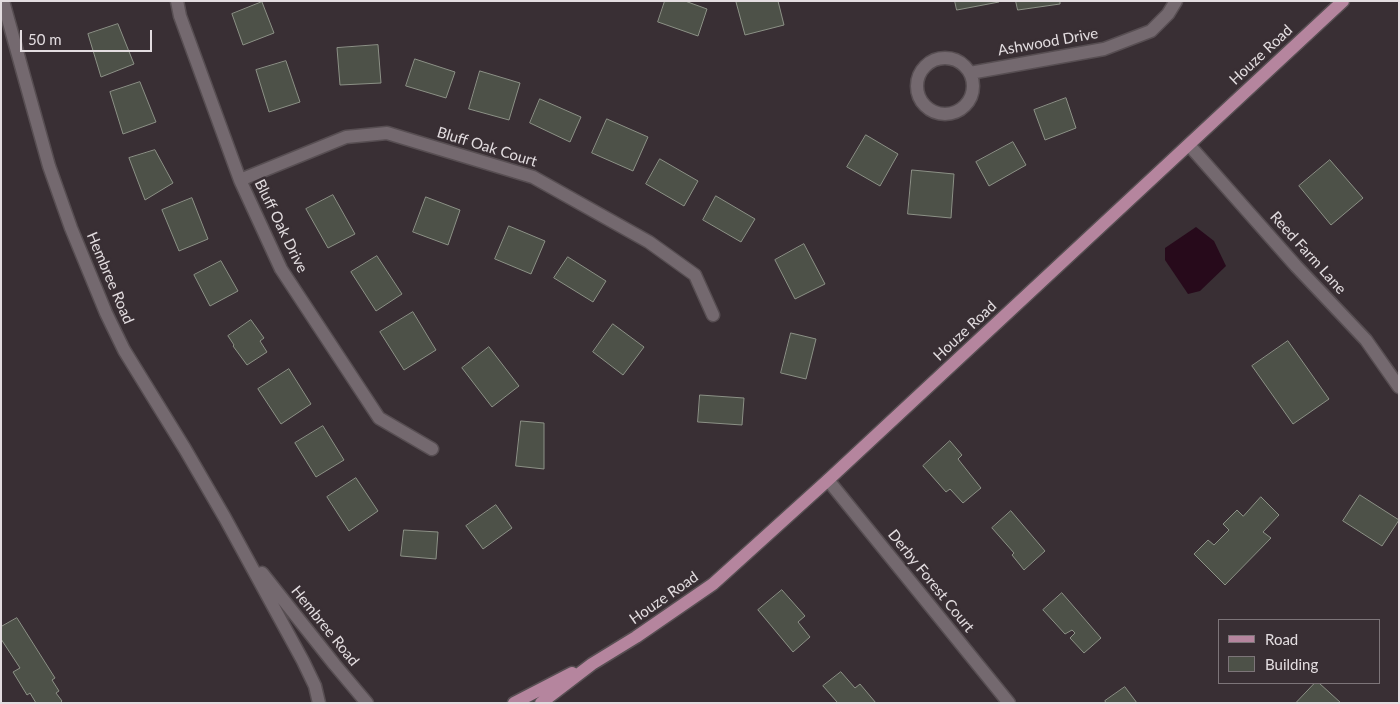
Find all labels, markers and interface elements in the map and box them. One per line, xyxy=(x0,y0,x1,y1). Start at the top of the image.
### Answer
scale bar xyxy=(22,20,155,52)
street label: Houze Road xyxy=(1226,21,1296,89)
street label: Ashwood Drive xyxy=(996,24,1100,60)
text: 50 m xyxy=(28,30,62,48)
street label: Bluff Oak Court xyxy=(435,123,539,171)
street label: Bluff Oak Drive xyxy=(251,176,311,276)
street label: Reed Farm Lane xyxy=(1266,208,1350,298)
street label: Hembree Road xyxy=(83,229,137,327)
street label: Houze Road xyxy=(930,297,1000,365)
street label: Derby Forest Court xyxy=(884,526,978,636)
street label: Houze Road xyxy=(626,568,702,628)
street label: Hembree Road xyxy=(287,582,363,670)
legend xyxy=(1218,619,1380,684)
text: Road xyxy=(1265,630,1298,648)
text: Building xyxy=(1265,655,1318,673)

